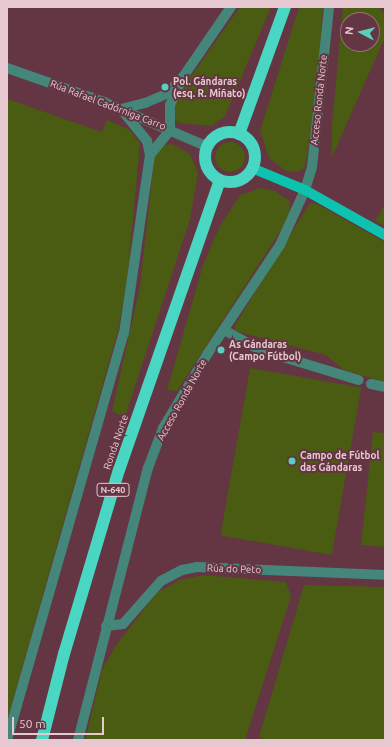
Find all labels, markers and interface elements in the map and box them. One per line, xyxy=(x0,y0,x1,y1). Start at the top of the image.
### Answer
north arrow xyxy=(340,12,380,52)
text: N xyxy=(343,26,356,35)
street label: Acceso Ronda Norte xyxy=(308,54,330,146)
place label: Pol. Gándaras (esq. R. Miñato) xyxy=(173,75,245,98)
street label: Rúa Rafael Cadórniga Carro xyxy=(48,77,168,133)
marker: Pol. Gándaras (esq. R. Miñato) xyxy=(160,82,170,92)
place label: As Gándaras (Campo Fútbol) xyxy=(229,338,301,362)
marker: As Gándaras (Campo Fútbol) xyxy=(216,345,226,355)
street label: Acceso Ronda Norte xyxy=(155,357,209,443)
street label: Ronda Norte xyxy=(101,413,131,471)
place label: Campo de Fútbol das Gándaras xyxy=(300,449,380,472)
marker: Campo de Fútbol das Gándaras xyxy=(287,456,297,466)
road number: N-640 xyxy=(96,483,130,497)
street label: Rúa do Peto xyxy=(207,562,261,576)
scale bar xyxy=(14,709,106,735)
text: 50 m xyxy=(19,717,46,730)

